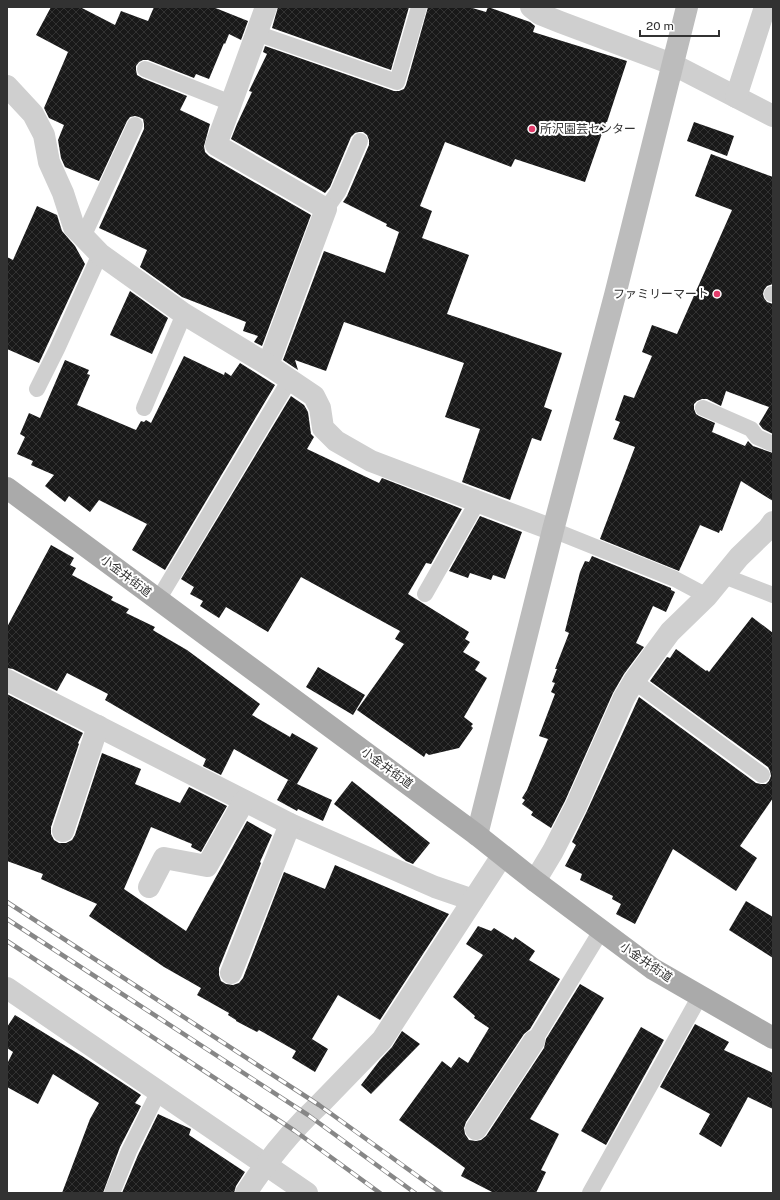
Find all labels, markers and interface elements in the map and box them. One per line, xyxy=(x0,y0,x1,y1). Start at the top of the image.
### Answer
scale bar xyxy=(640,12,719,38)
text: 20 m xyxy=(646,19,674,33)
place label: 所沢園芸センター xyxy=(540,122,636,136)
marker: 所沢園芸センター xyxy=(527,124,537,134)
place label: ファミリーマート xyxy=(613,287,709,301)
marker: ファミリーマート xyxy=(712,289,722,299)
street label: 小金井街道 xyxy=(98,552,154,600)
street label: 小金井街道 xyxy=(359,745,415,791)
street label: 小金井街道 xyxy=(617,939,675,985)

